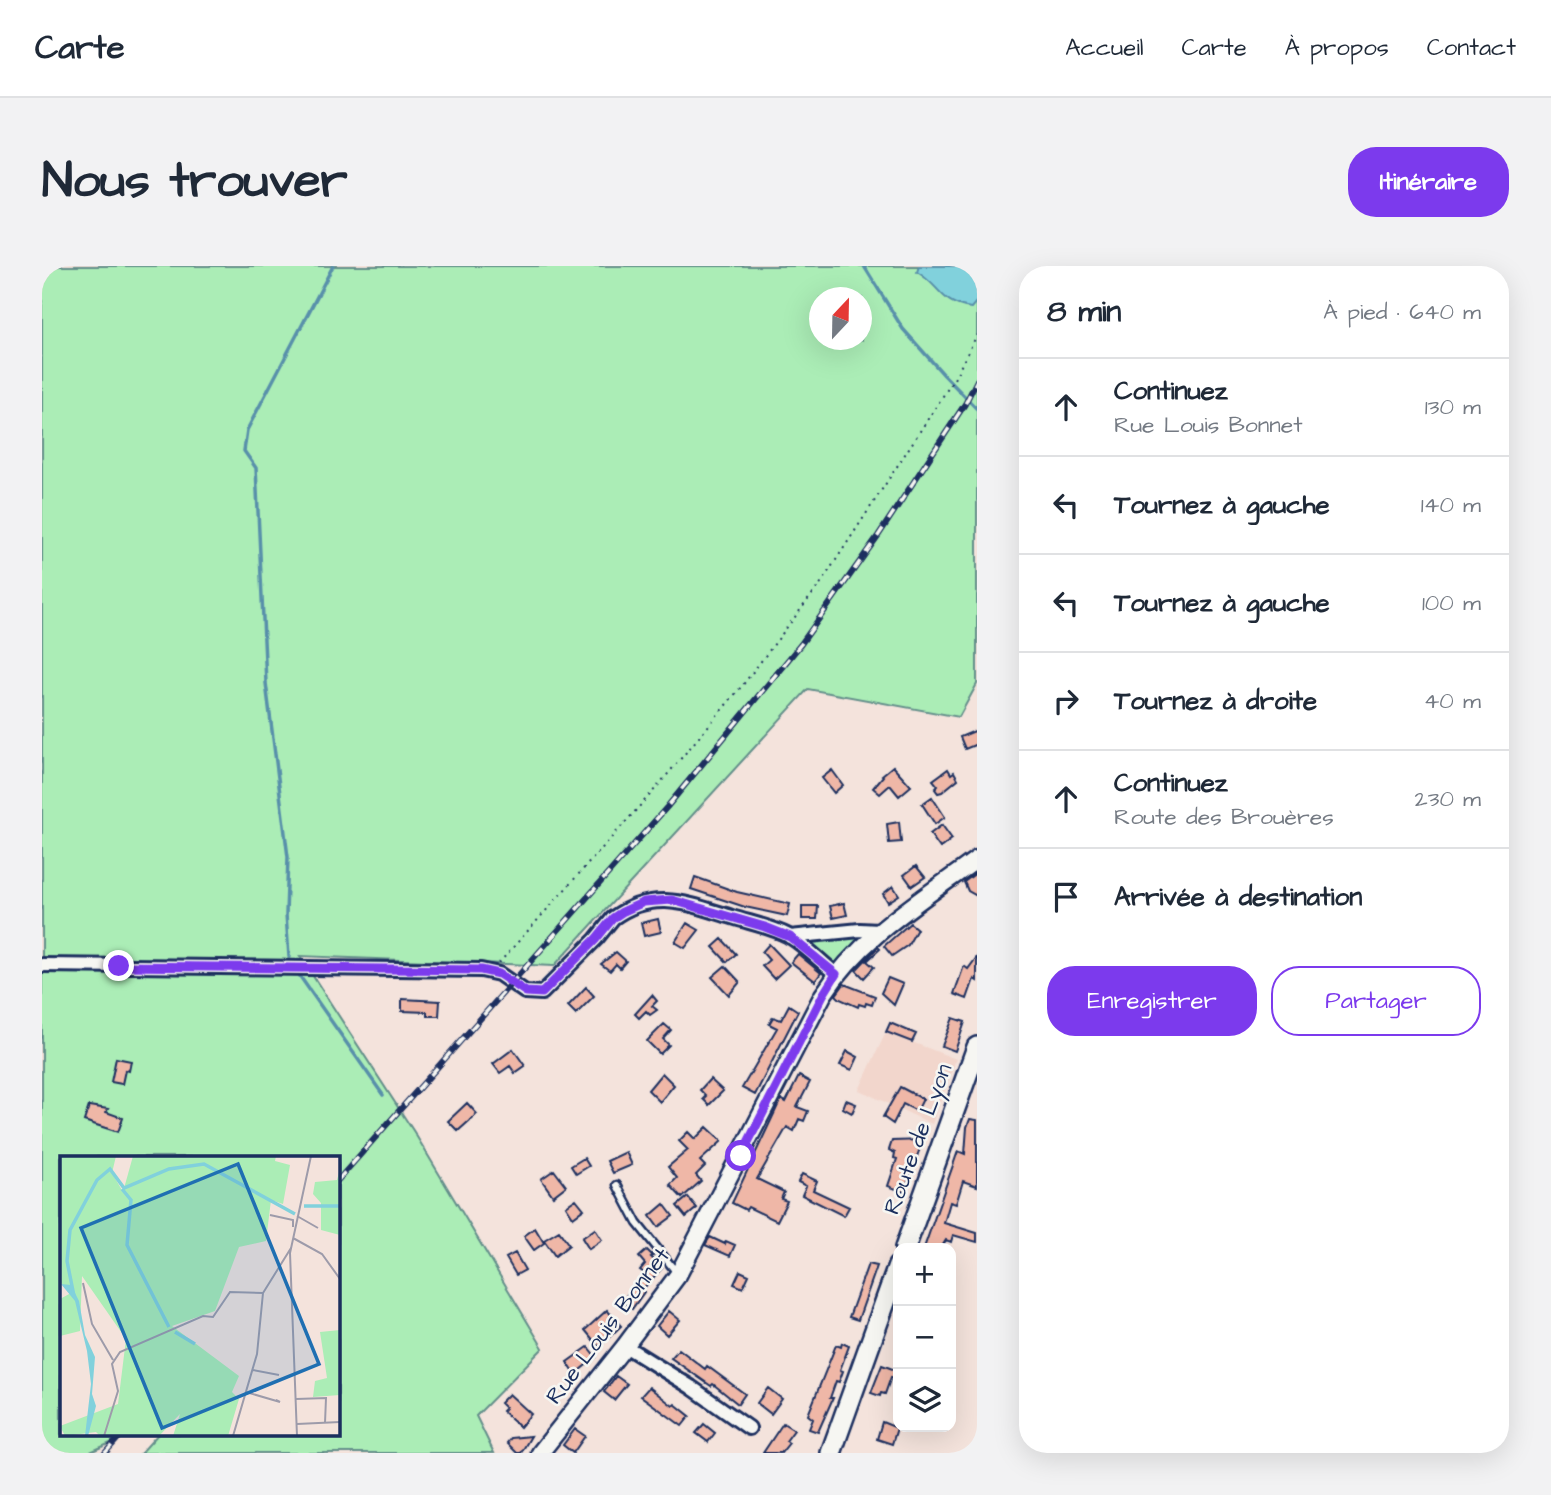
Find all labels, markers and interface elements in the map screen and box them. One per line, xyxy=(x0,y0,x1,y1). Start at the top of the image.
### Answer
text: Carte xyxy=(35,25,125,71)
text: Accueil xyxy=(1065,31,1144,65)
text: Carte xyxy=(1182,31,1247,65)
text: À propos xyxy=(1285,31,1389,65)
text: Contact xyxy=(1427,31,1516,65)
button: Itinéraire xyxy=(1348,147,1509,217)
text: Nous trouver xyxy=(42,148,348,216)
north arrow xyxy=(809,287,872,350)
text: 8 min xyxy=(1047,291,1121,333)
text: À pied · 640 m xyxy=(1323,296,1481,328)
text: Continuez xyxy=(1114,373,1228,409)
icon: ahead xyxy=(1047,388,1085,426)
text: 130 m xyxy=(1425,391,1481,423)
text: Rue Louis Bonnet xyxy=(1114,409,1303,441)
icon: left xyxy=(1047,486,1085,524)
text: Tournez à gauche xyxy=(1114,487,1330,523)
text: 140 m xyxy=(1421,489,1481,521)
icon: left xyxy=(1047,584,1085,622)
text: Tournez à gauche xyxy=(1114,585,1330,621)
text: 100 m xyxy=(1422,587,1481,619)
icon: right xyxy=(1047,682,1085,720)
text: Tournez à droite xyxy=(1114,683,1317,719)
text: 40 m xyxy=(1424,685,1481,717)
text: Continuez xyxy=(1114,765,1228,801)
icon: ahead xyxy=(1047,780,1085,818)
text: 230 m xyxy=(1415,783,1481,815)
text: Route des Brouères xyxy=(1114,801,1334,833)
icon: arrive xyxy=(1047,878,1085,916)
text: Arrivée à destination xyxy=(1114,879,1362,915)
route end xyxy=(103,950,134,981)
button: Enregistrer xyxy=(1047,966,1257,1036)
button: Partager xyxy=(1271,966,1481,1036)
street label: Route de Lyon xyxy=(876,1059,961,1219)
route start xyxy=(725,1140,756,1171)
inset map xyxy=(60,1156,340,1436)
street label: Rue Louis Bonnet xyxy=(538,1241,678,1411)
map controls xyxy=(893,1243,956,1432)
button: + xyxy=(893,1243,956,1306)
button: − xyxy=(893,1306,956,1369)
button: layers xyxy=(893,1369,956,1432)

